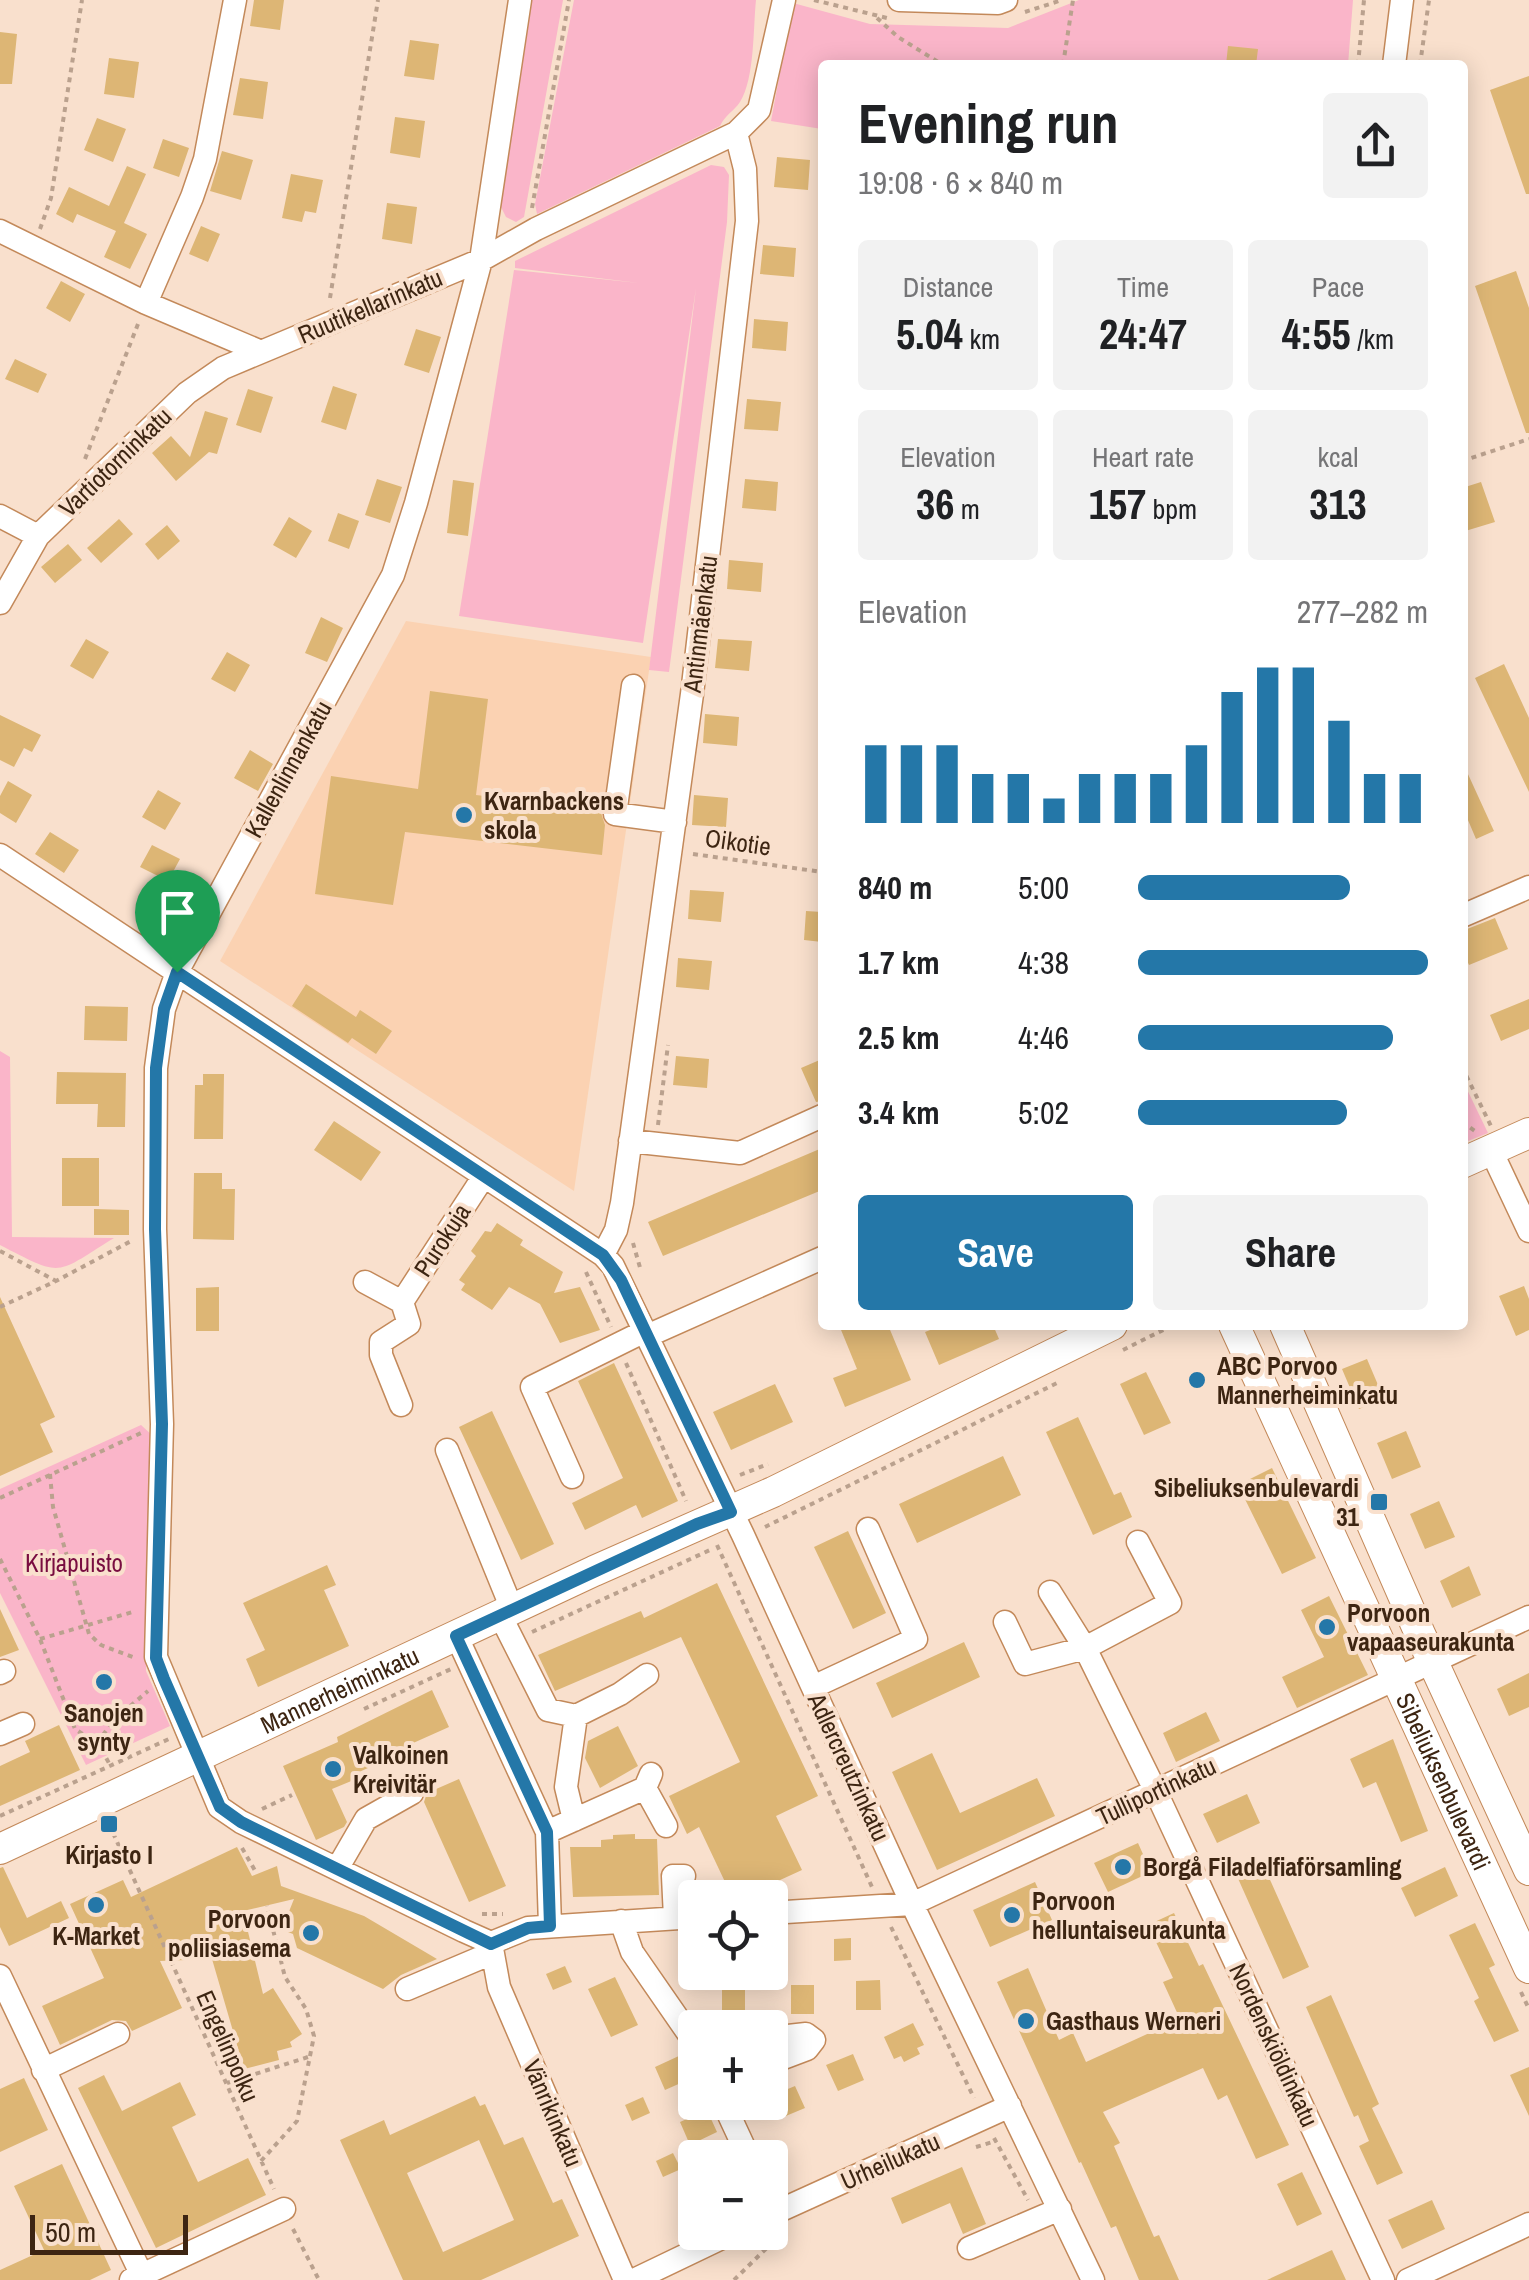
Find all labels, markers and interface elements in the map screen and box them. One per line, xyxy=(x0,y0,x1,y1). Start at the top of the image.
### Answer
text: Evening run xyxy=(858,86,1119,160)
button: share xyxy=(1323,93,1428,198)
text: 19:08 · 6 × 840 m xyxy=(858,161,1063,204)
street label: Ruutikellarinkatu xyxy=(293,260,447,352)
text: Distance xyxy=(903,268,993,306)
text: Time xyxy=(1117,268,1169,306)
text: Pace xyxy=(1312,268,1364,306)
text: 5.04 xyxy=(896,306,963,362)
text: 24:47 xyxy=(1099,306,1187,362)
text: 4:55 xyxy=(1282,306,1351,362)
text: km xyxy=(963,320,1000,358)
text: /km xyxy=(1351,320,1394,358)
street label: Vartiotorninkatu xyxy=(51,400,179,524)
text: Elevation xyxy=(900,438,996,476)
text: Heart rate xyxy=(1092,438,1194,476)
text: kcal xyxy=(1318,438,1358,476)
text: 36 xyxy=(916,476,954,532)
text: 157 xyxy=(1089,476,1146,532)
text: 313 xyxy=(1309,476,1367,532)
text: m xyxy=(954,490,980,528)
text: bpm xyxy=(1146,490,1197,528)
street label: Antinmäenkatu xyxy=(675,553,725,696)
text: Elevation xyxy=(858,590,967,633)
text: 277–282 m xyxy=(1297,590,1428,633)
street label: Kallenlinnankatu xyxy=(236,694,340,844)
place label: Kvarnbackens skola xyxy=(484,784,624,847)
marker: Kvarnbackens skola xyxy=(453,804,475,826)
street label: Oikotie xyxy=(703,821,773,863)
text: 840 m xyxy=(858,866,932,909)
text: 5:00 xyxy=(1018,866,1069,909)
pin xyxy=(135,870,220,973)
icon: arrive xyxy=(150,885,205,940)
text: 1.7 km xyxy=(858,941,940,984)
text: 4:38 xyxy=(1018,941,1069,984)
text: 2.5 km xyxy=(858,1016,940,1059)
text: 4:46 xyxy=(1018,1016,1069,1059)
text: 3.4 km xyxy=(858,1091,940,1134)
text: 5:02 xyxy=(1018,1091,1069,1134)
button: Save xyxy=(858,1195,1133,1310)
button: Share xyxy=(1153,1195,1428,1310)
street label: Purokuja xyxy=(406,1196,479,1283)
place label: ABC Porvoo Mannerheiminkatu xyxy=(1217,1349,1398,1412)
marker: ABC Porvoo Mannerheiminkatu xyxy=(1186,1369,1208,1391)
place label: Sibeliuksenbulevardi 31 xyxy=(1154,1471,1360,1534)
marker: Sibeliuksenbulevardi 31 xyxy=(1368,1491,1390,1513)
park label: Kirjapuisto xyxy=(25,1546,123,1580)
place label: Porvoon vapaaseurakunta xyxy=(1347,1596,1515,1659)
marker: Porvoon vapaaseurakunta xyxy=(1316,1616,1338,1638)
street label: Mannerheiminkatu xyxy=(255,1638,424,1742)
marker: Sanojen synty xyxy=(93,1671,115,1693)
street label: Adlercreutzinkatu xyxy=(799,1687,898,1846)
street label: Sibeliuksenbulevardi xyxy=(1388,1687,1499,1875)
place label: Sanojen synty xyxy=(64,1696,144,1759)
place label: Valkoinen Kreivitär xyxy=(353,1738,449,1801)
street label: Tulliportinkatu xyxy=(1091,1749,1221,1833)
marker: Valkoinen Kreivitär xyxy=(322,1758,344,1780)
marker: Kirjasto I xyxy=(98,1813,120,1835)
place label: Kirjasto I xyxy=(65,1838,153,1872)
place label: Borgå Filadelfiaförsamling xyxy=(1143,1850,1402,1884)
marker: Borgå Filadelfiaförsamling xyxy=(1112,1856,1134,1878)
map controls xyxy=(678,1880,788,2250)
button: locate xyxy=(678,1880,788,1990)
place label: Porvoon helluntaiseurakunta xyxy=(1032,1884,1226,1947)
marker: K-Market xyxy=(85,1894,107,1916)
place label: Porvoon poliisiasema xyxy=(168,1902,292,1965)
marker: Porvoon helluntaiseurakunta xyxy=(1001,1904,1023,1926)
place label: K-Market xyxy=(52,1919,140,1953)
marker: Porvoon poliisiasema xyxy=(300,1922,322,1944)
street label: Nordenskiöldinkatu xyxy=(1221,1958,1327,2132)
street label: Engelinpolku xyxy=(188,1985,268,2107)
place label: Gasthaus Werneri xyxy=(1046,2004,1221,2038)
button: + xyxy=(678,2010,788,2120)
marker: Gasthaus Werneri xyxy=(1015,2010,1037,2032)
street label: Vänrikinkatu xyxy=(515,2054,591,2172)
street label: Urheilukatu xyxy=(835,2124,945,2198)
button: − xyxy=(678,2140,788,2250)
scale bar xyxy=(30,2210,188,2254)
text: 50 m xyxy=(45,2213,96,2251)

